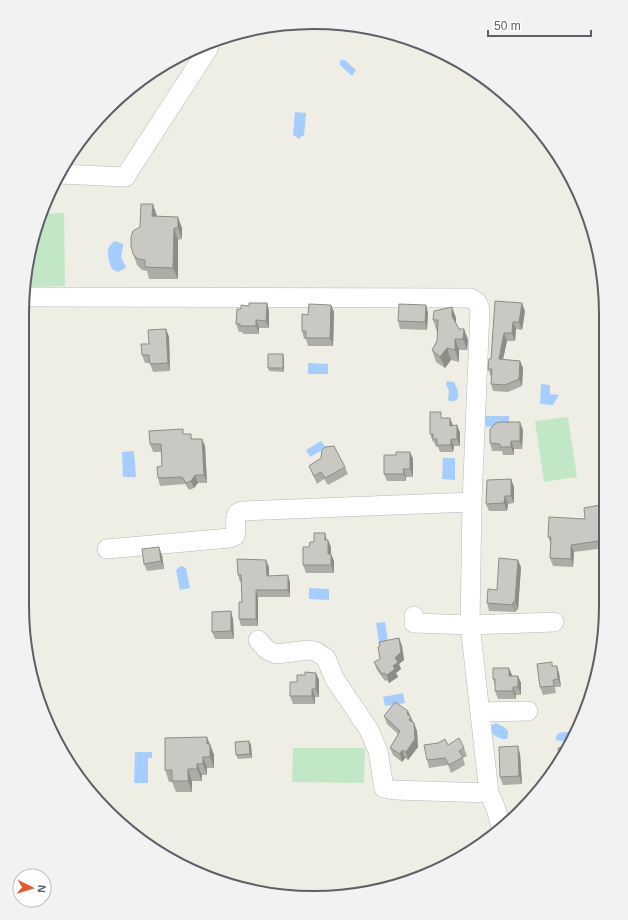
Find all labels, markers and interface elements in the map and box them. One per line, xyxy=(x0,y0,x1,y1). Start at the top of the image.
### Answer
scale bar xyxy=(488,12,591,38)
text: 50 m xyxy=(494,19,521,33)
north arrow xyxy=(12,868,52,908)
text: N xyxy=(36,884,48,893)

